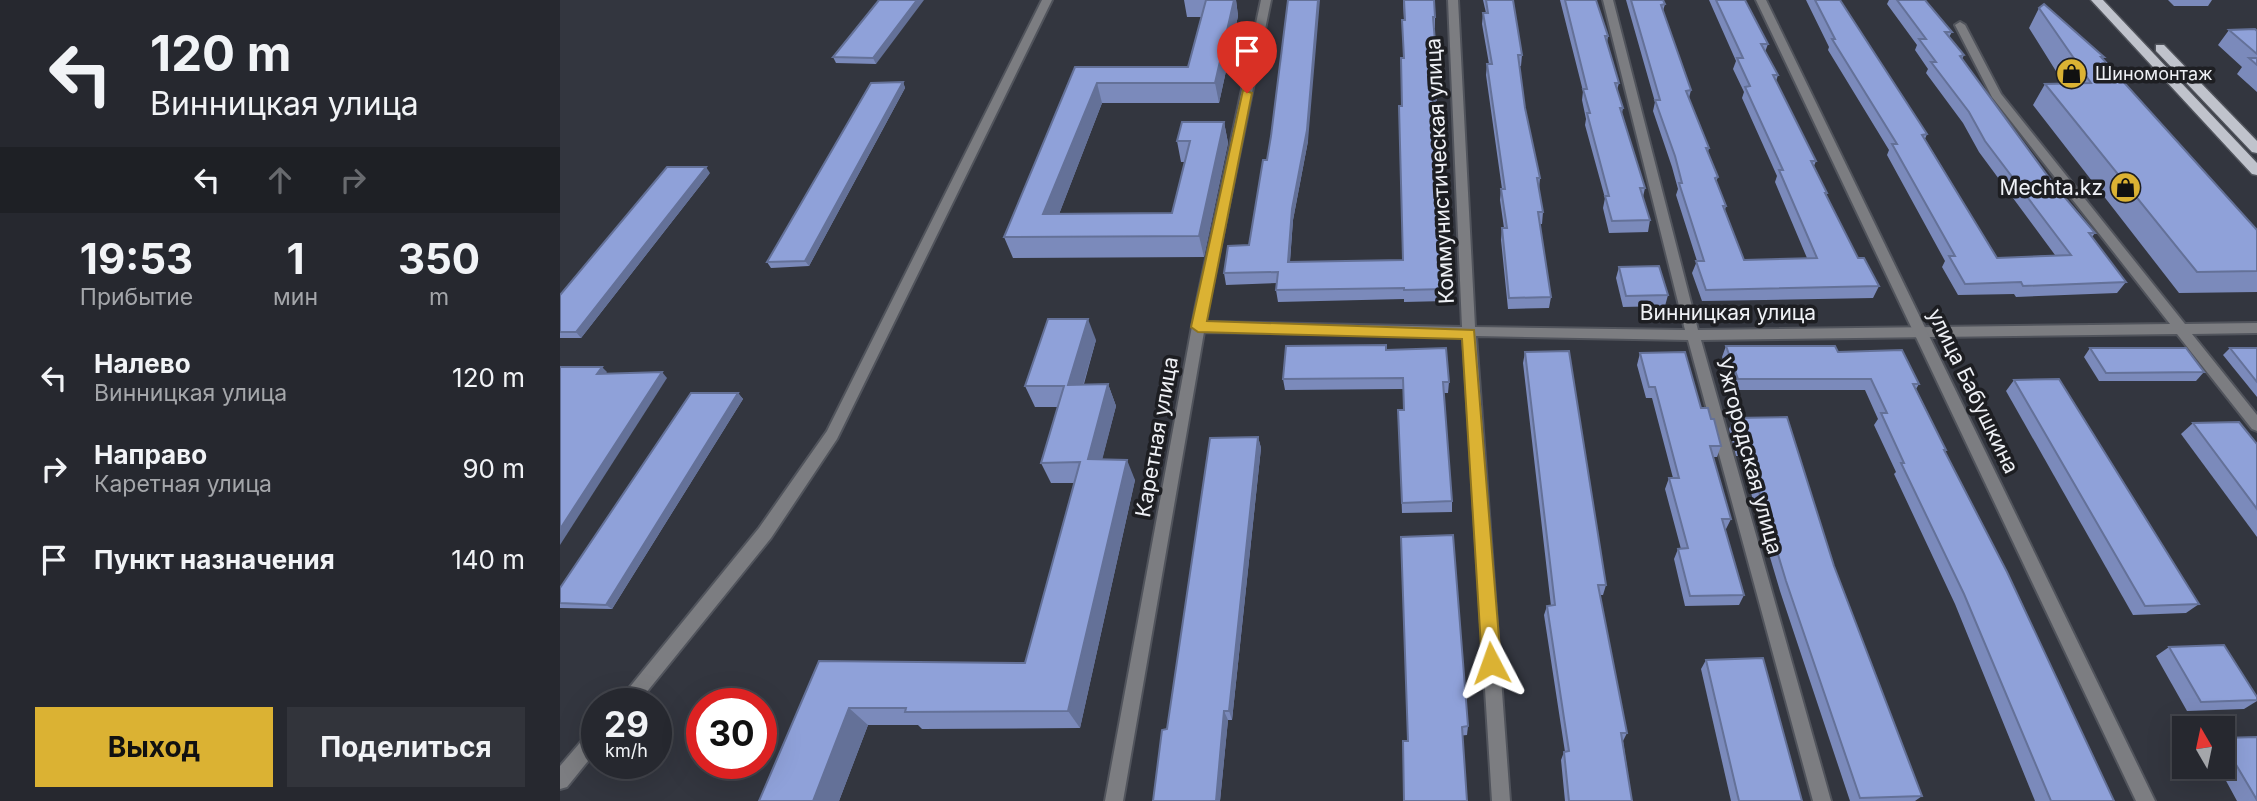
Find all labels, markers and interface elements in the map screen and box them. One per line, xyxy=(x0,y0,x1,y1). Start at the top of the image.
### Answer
pin xyxy=(1217,21,1277,93)
text: 120 m xyxy=(150,24,291,83)
icon: left xyxy=(35,28,126,119)
icon: arrive xyxy=(1228,32,1266,70)
street label: Коммунистическая улица xyxy=(1420,37,1459,305)
shop icon: Шиномонтаж xyxy=(2055,57,2089,91)
place label: Шиномонтаж xyxy=(2095,63,2213,84)
text: Винницкая улица xyxy=(150,84,419,123)
icon: left xyxy=(188,161,226,199)
icon: ahead xyxy=(261,161,299,199)
icon: right xyxy=(334,161,372,199)
shop icon: Mechta.kz xyxy=(2109,171,2143,205)
place label: Mechta.kz xyxy=(1999,175,2103,200)
text: 19:53 xyxy=(80,233,193,284)
text: 1 xyxy=(287,233,305,284)
text: 350 xyxy=(398,233,480,284)
text: Прибытие xyxy=(80,283,193,311)
text: мин xyxy=(273,283,318,311)
text: m xyxy=(429,283,449,311)
street label: Винницкая улица xyxy=(1640,300,1816,325)
street label: улица Бабушкина xyxy=(1923,304,2024,477)
text: Налево xyxy=(94,348,191,379)
street label: Каретная улица xyxy=(1130,355,1183,519)
street label: Ужгородская улица xyxy=(1711,355,1788,557)
icon: left xyxy=(35,359,73,397)
text: 120 m xyxy=(452,362,525,393)
text: Винницкая улица xyxy=(94,379,287,407)
text: Направо xyxy=(94,439,207,470)
icon: right xyxy=(35,450,73,488)
text: 90 m xyxy=(462,453,525,484)
text: Каретная улица xyxy=(94,470,272,498)
icon: arrive xyxy=(35,541,73,579)
text: Пункт назначения xyxy=(94,544,335,575)
text: 140 m xyxy=(451,544,525,575)
position arrow xyxy=(1454,626,1528,700)
speed limit sign: 30 xyxy=(686,688,777,779)
text: 29 xyxy=(604,703,649,745)
button: Выход xyxy=(35,707,273,787)
button: Поделиться xyxy=(287,707,525,787)
north arrow xyxy=(2172,716,2235,779)
map controls xyxy=(2172,716,2235,779)
text: km/h xyxy=(605,740,648,761)

